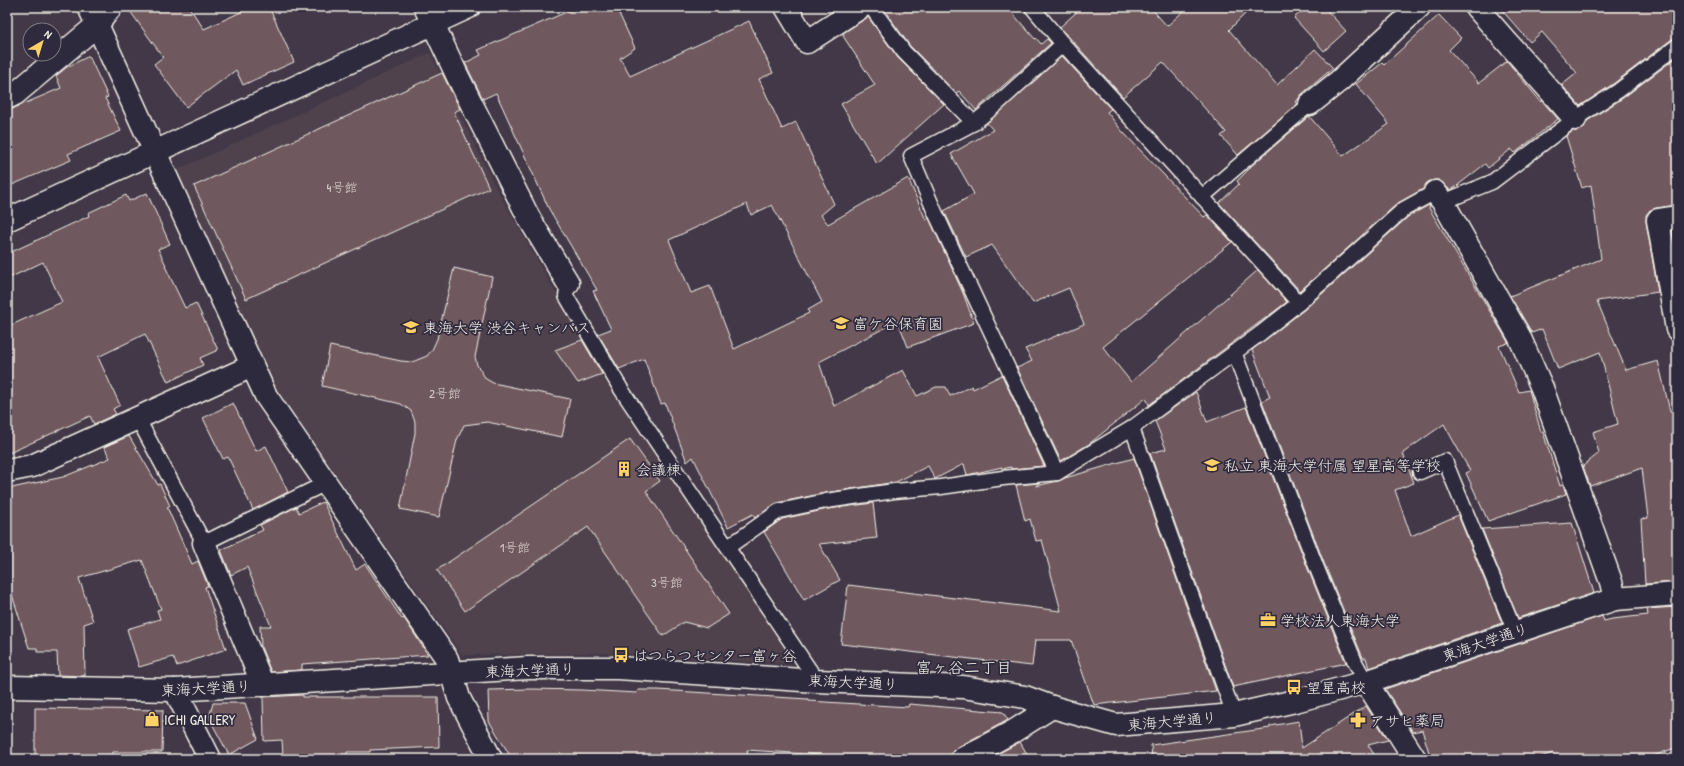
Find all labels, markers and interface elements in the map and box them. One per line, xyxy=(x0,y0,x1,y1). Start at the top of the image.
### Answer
north arrow xyxy=(22,22,62,62)
text: N xyxy=(42,27,55,42)
house number: 4号館 xyxy=(327,178,357,196)
place label: 富ケ谷保育園 xyxy=(853,313,943,334)
school or university icon: 富ケ谷保育園 xyxy=(832,314,850,332)
place label: 東海大学 渋谷キャンパス xyxy=(423,317,591,338)
school or university icon: 東海大学 渋谷キャンパス xyxy=(402,318,420,336)
house number: 2号館 xyxy=(429,384,461,402)
place label: 私立 東海大学付属 望星高等学校 xyxy=(1224,455,1441,476)
school or university icon: 私立 東海大学付属 望星高等学校 xyxy=(1203,456,1221,474)
place label: 会議棟 xyxy=(636,459,681,480)
building icon: 会議棟 xyxy=(615,460,633,478)
house number: 1号館 xyxy=(500,538,530,556)
house number: 3号館 xyxy=(651,573,683,591)
place label: 学校法人東海大学 xyxy=(1280,610,1400,631)
office icon: 学校法人東海大学 xyxy=(1259,611,1277,629)
street label: 東海大学通り xyxy=(1439,617,1531,667)
place label: はつらつセンター富ヶ谷 xyxy=(633,645,797,666)
bus stop icon: はつらつセンター富ヶ谷 xyxy=(612,646,630,664)
district label: 富ヶ谷二丁目 xyxy=(916,656,1012,678)
street label: 東海大学通り xyxy=(485,658,575,682)
street label: 東海大学通り xyxy=(808,669,898,695)
street label: 東海大学通り xyxy=(161,675,251,701)
place label: 望星高校 xyxy=(1306,677,1366,698)
bus stop icon: 望星高校 xyxy=(1285,678,1303,696)
street label: 東海大学通り xyxy=(1126,707,1218,735)
place label: ICHI GALLERY xyxy=(164,709,236,730)
shop icon: ICHI GALLERY xyxy=(143,710,161,728)
place label: アサヒ薬局 xyxy=(1370,710,1445,731)
pharmacy icon: アサヒ薬局 xyxy=(1349,711,1367,729)

